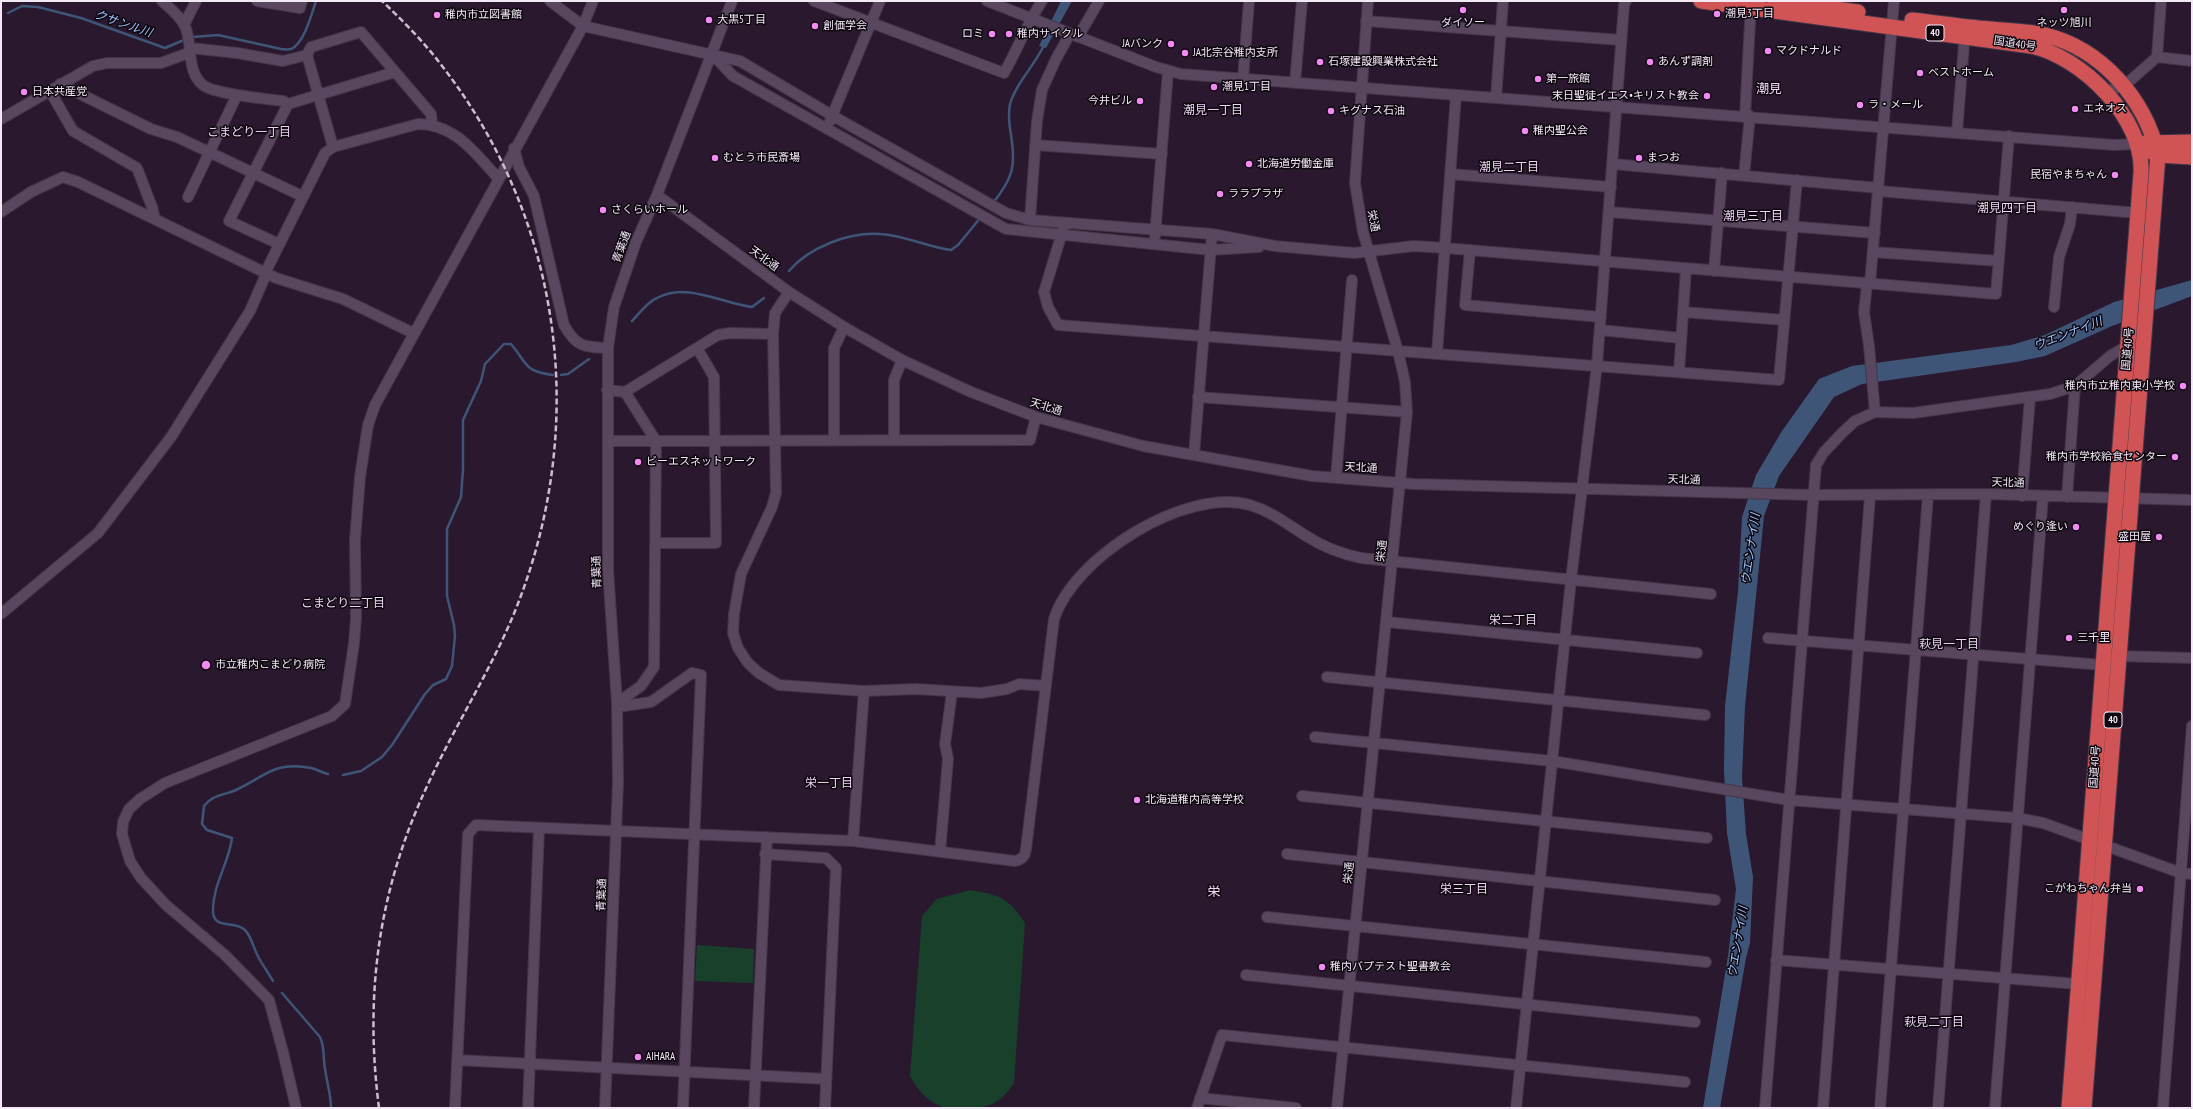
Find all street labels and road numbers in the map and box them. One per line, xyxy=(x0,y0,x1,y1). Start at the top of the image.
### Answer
road number: 40 xyxy=(1926,25,1944,41)
street label: 国道40号 xyxy=(1993,34,2037,54)
street label: 栄通 xyxy=(1364,209,1382,233)
street label: 青葉通 xyxy=(610,229,634,265)
street label: 天北通 xyxy=(747,244,781,274)
street label: 国道40号 xyxy=(2120,327,2136,371)
street label: 天北通 xyxy=(1028,396,1064,418)
street label: 天北通 xyxy=(1344,460,1378,476)
street label: 天北通 xyxy=(1667,473,1701,487)
street label: 天北通 xyxy=(1991,476,2025,490)
street label: 栄通 xyxy=(1374,539,1390,563)
street label: 青葉通 xyxy=(590,555,604,589)
road number: 40 xyxy=(2104,712,2122,728)
street label: 国道40号 xyxy=(2087,745,2103,789)
street label: 栄通 xyxy=(1341,861,1357,885)
street label: 青葉通 xyxy=(595,878,609,912)

